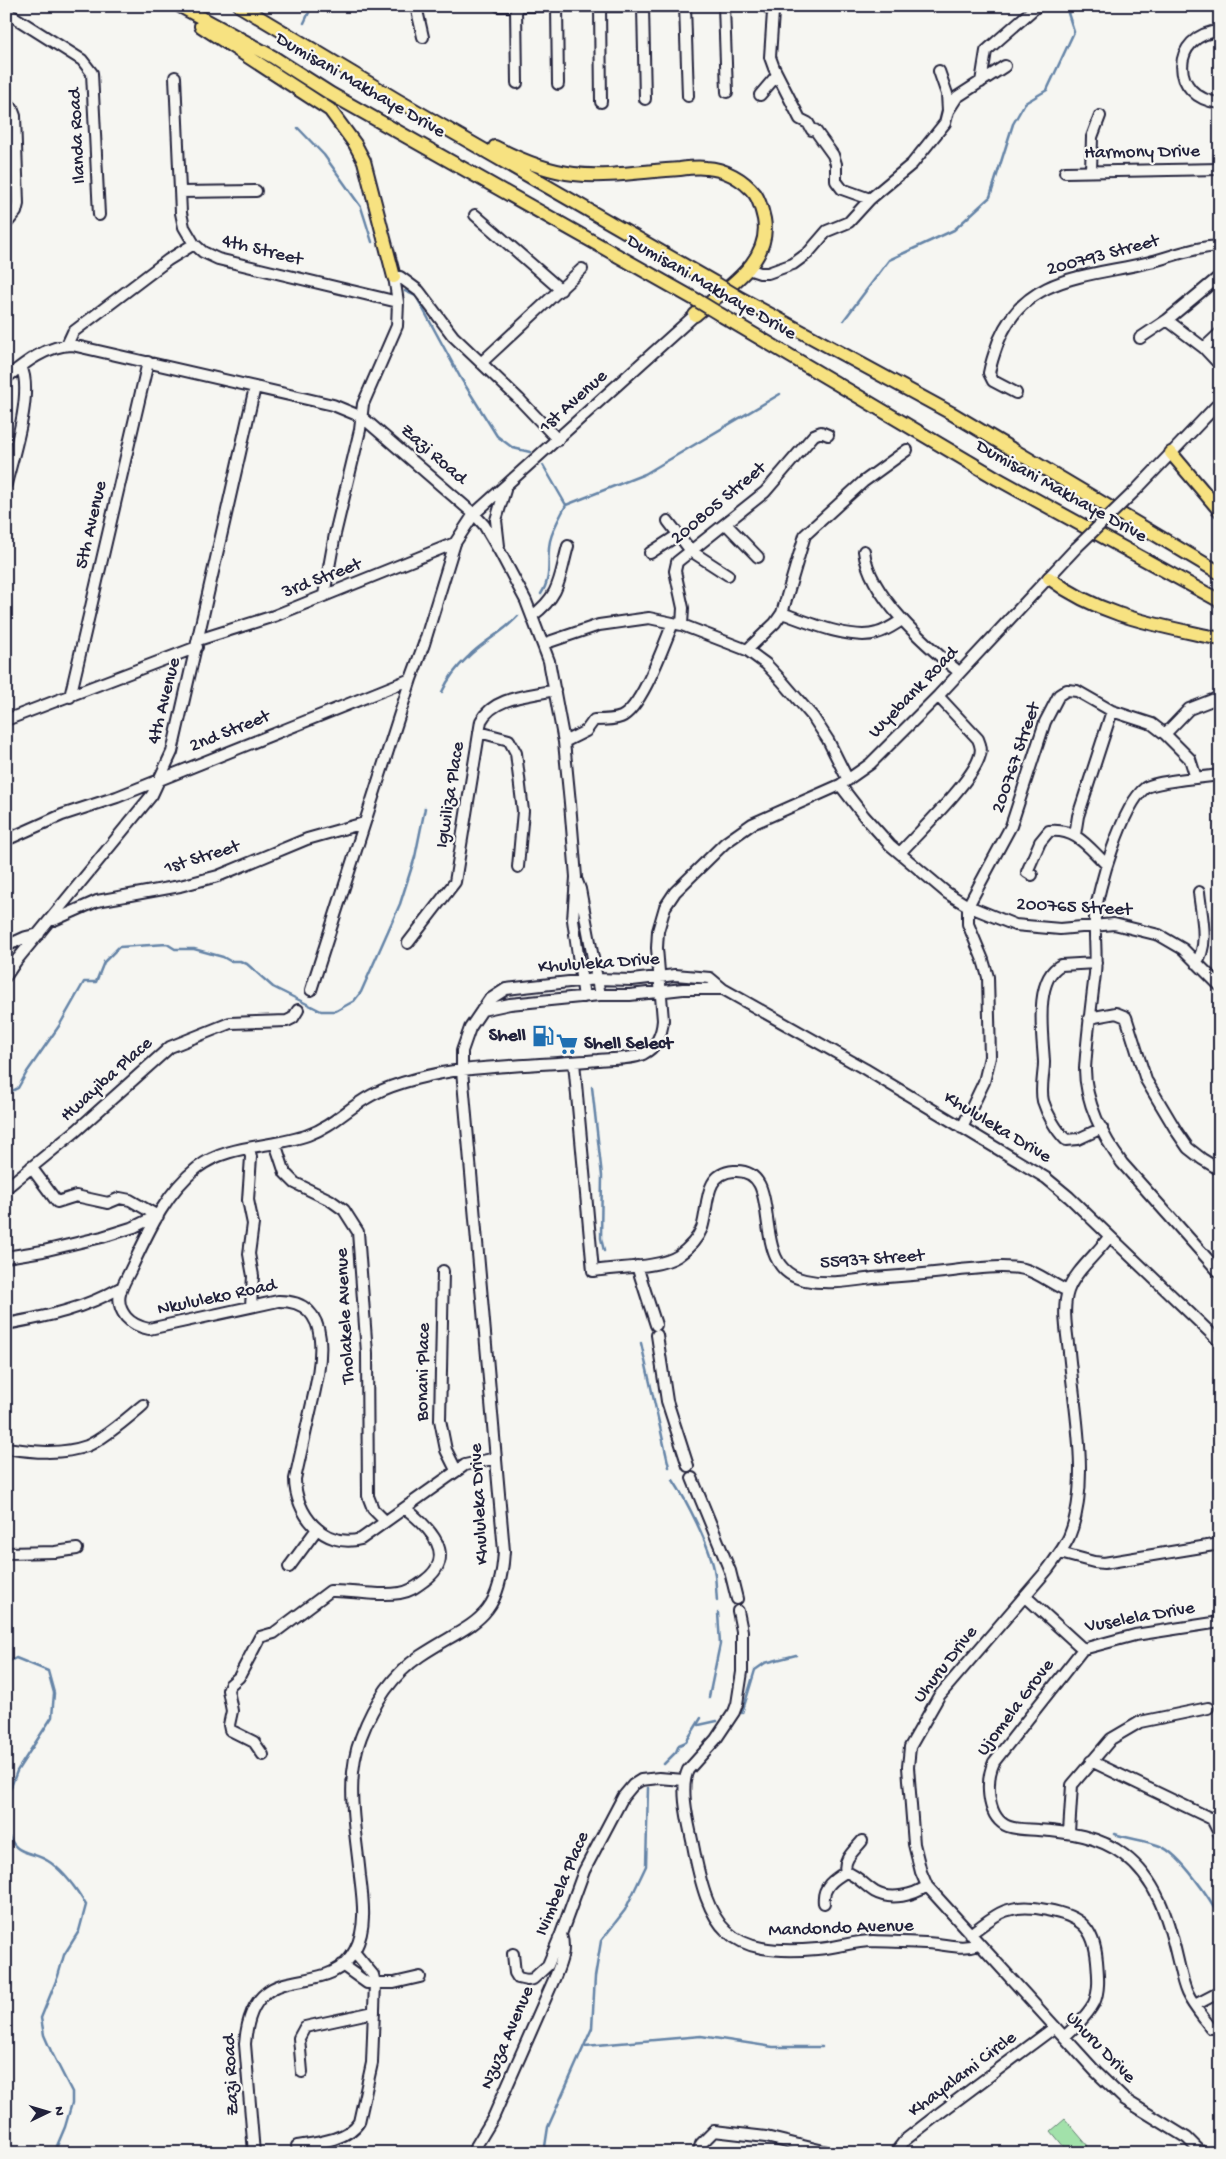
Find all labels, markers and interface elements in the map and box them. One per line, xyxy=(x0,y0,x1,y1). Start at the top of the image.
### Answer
street label: Dumisani Makhaye Drive xyxy=(269,27,449,144)
street label: Ilanda Road xyxy=(64,86,92,185)
street label: Harmony Drive xyxy=(1084,140,1200,166)
street label: Dumisani Makhaye Drive xyxy=(620,229,800,346)
street label: 200793 Street xyxy=(1044,229,1164,282)
street label: 4th Street xyxy=(219,230,307,273)
street label: 1st Avenue xyxy=(534,365,613,439)
street label: Zazi Road xyxy=(395,420,473,492)
street label: Dumisani Makhaye Drive xyxy=(970,434,1151,549)
street label: 200805 Street xyxy=(667,456,773,550)
street label: 5th Avenue xyxy=(71,479,113,571)
street label: 3rd Street xyxy=(278,553,367,605)
street label: Wyebank Road xyxy=(864,641,965,744)
street label: 4th Avenue xyxy=(143,655,187,747)
street label: 200767 Street xyxy=(987,698,1047,816)
street label: 2nd Street xyxy=(186,705,276,759)
street label: Igwiliza Place xyxy=(431,740,471,850)
street label: 1st Street xyxy=(161,835,245,881)
street label: 200765 Street xyxy=(1016,893,1135,923)
street label: Khululeka Drive xyxy=(538,948,661,980)
fuel station icon: Shell xyxy=(530,1023,556,1049)
place label: Shell xyxy=(489,1025,526,1048)
supermarket icon: Shell Select xyxy=(554,1031,580,1057)
street label: Hwayiba Place xyxy=(56,1032,158,1127)
place label: Shell Select xyxy=(584,1033,675,1056)
street label: Khululeka Drive xyxy=(939,1087,1055,1169)
street label: 55937 Street xyxy=(819,1245,927,1275)
street label: Tholakele Avenue xyxy=(331,1247,361,1386)
street label: Nkululeko Road xyxy=(155,1274,280,1322)
street label: Bonani Place xyxy=(412,1322,436,1422)
street label: Khululeka Drive xyxy=(465,1442,495,1565)
street label: Vuselela Drive xyxy=(1082,1597,1197,1639)
street label: Uhuru Drive xyxy=(909,1622,983,1708)
street label: Ujomela Grove xyxy=(972,1655,1060,1761)
street label: Ivimbela Place xyxy=(531,1828,595,1940)
street label: Mandondo Avenue xyxy=(768,1915,914,1943)
street label: Nzuza Avenue xyxy=(476,1983,540,2093)
street label: Uhuru Drive xyxy=(1060,2007,1140,2089)
street label: Khayalami Circle xyxy=(904,2027,1022,2123)
street label: Zazi Road xyxy=(218,2032,246,2116)
north arrow xyxy=(22,2086,72,2136)
text: N xyxy=(50,2106,67,2116)

